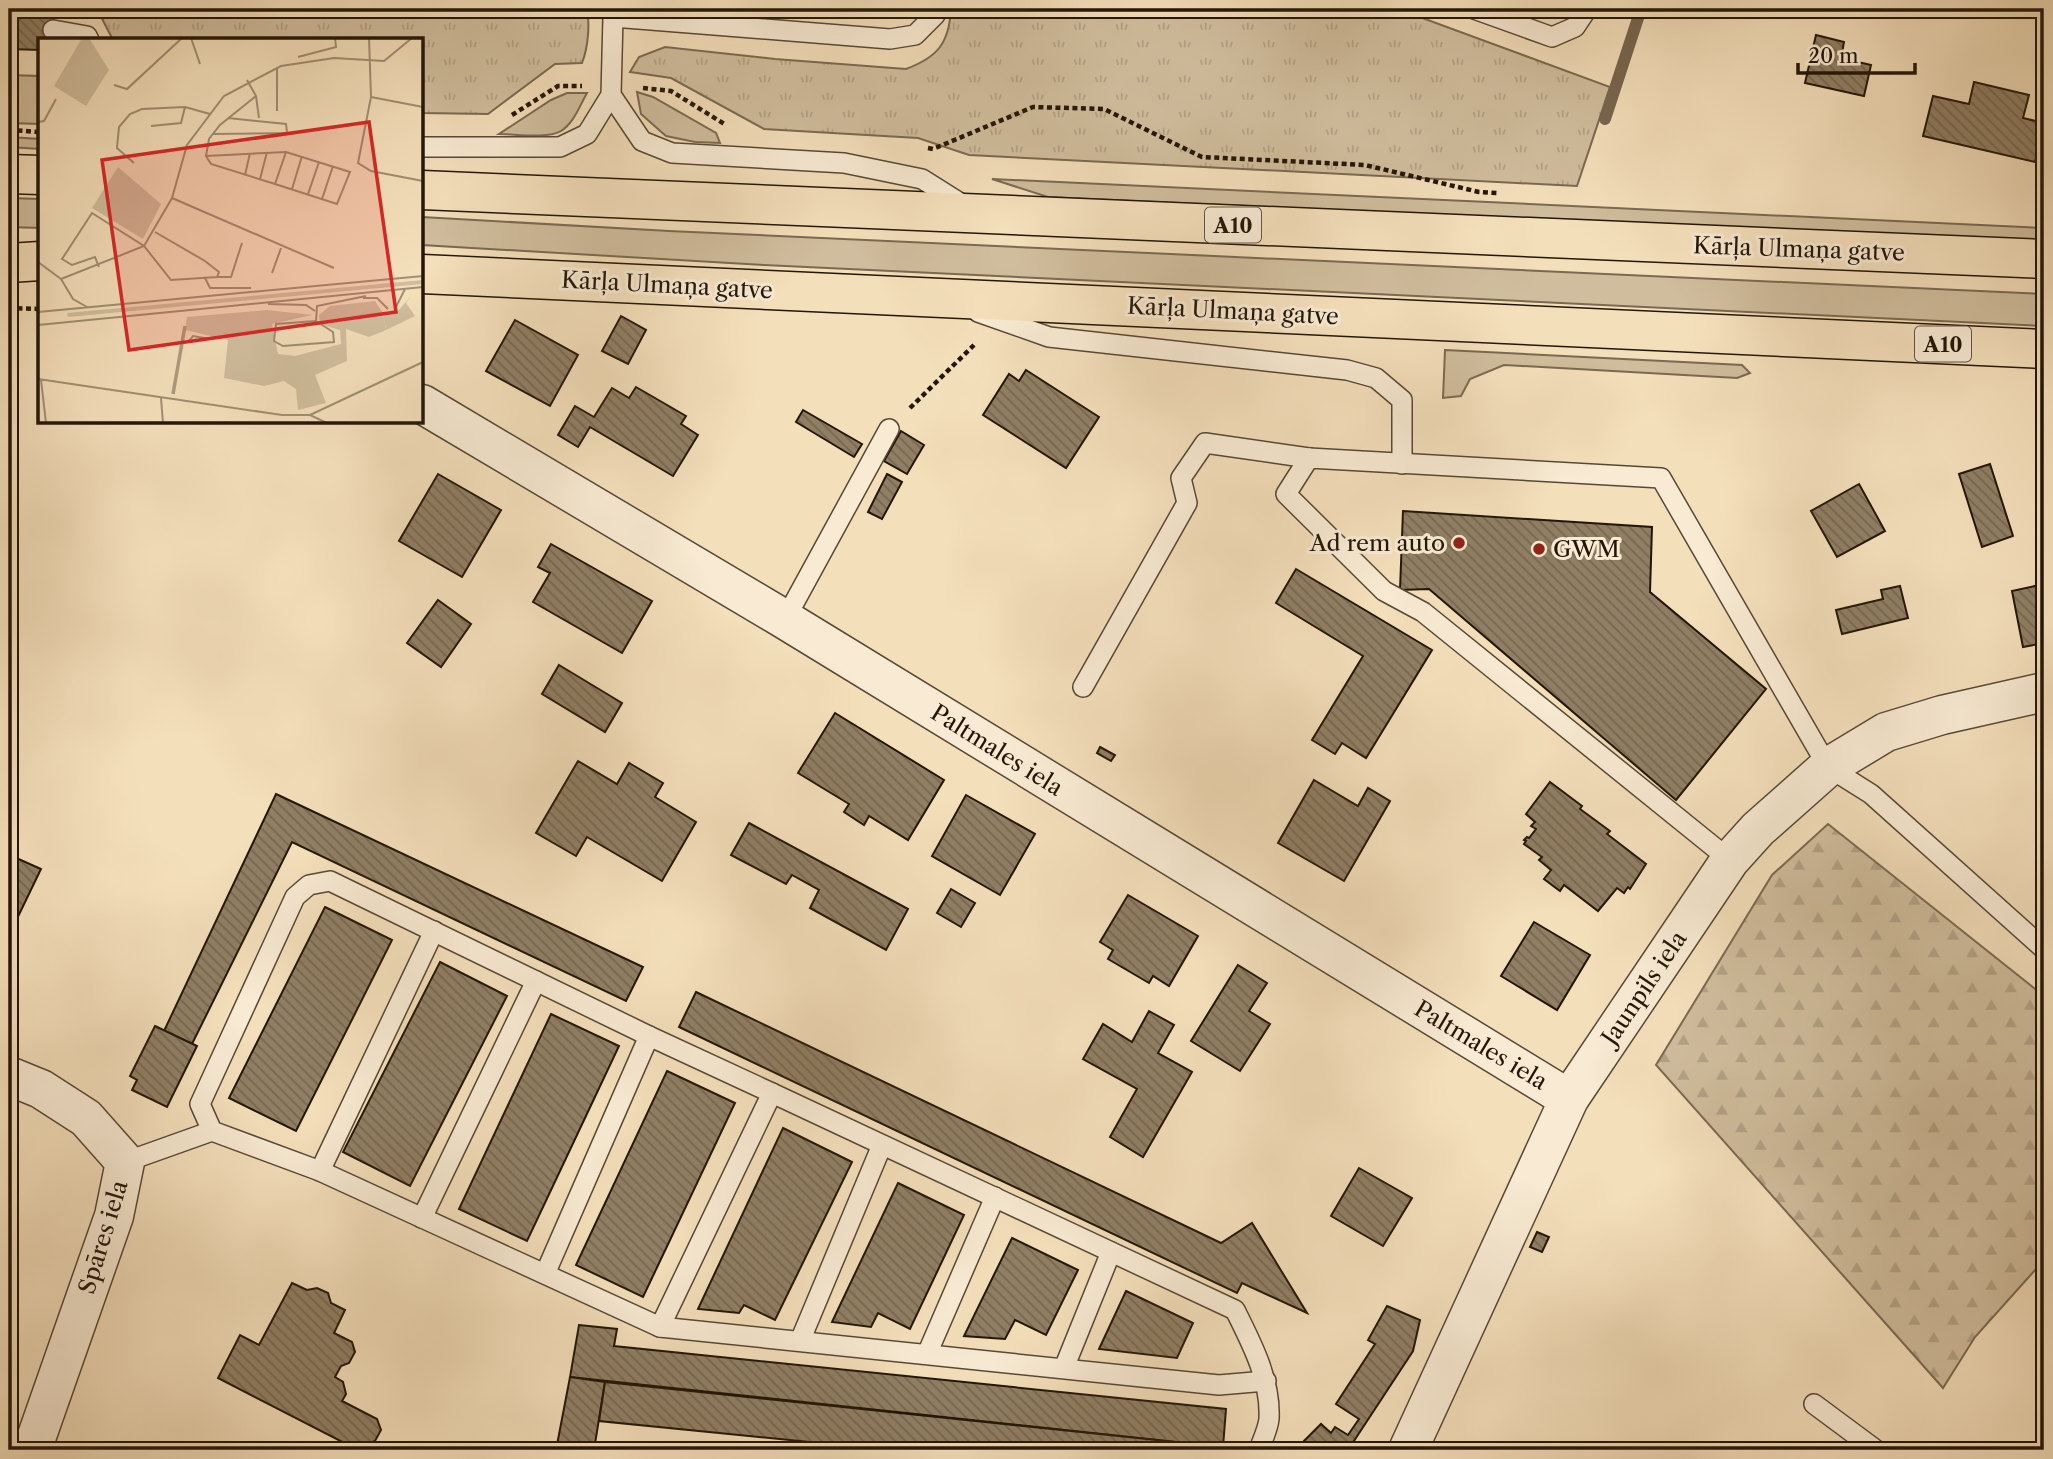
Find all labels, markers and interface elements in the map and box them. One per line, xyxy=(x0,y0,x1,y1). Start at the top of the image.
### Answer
scale bar xyxy=(1798,32,1915,76)
inset map xyxy=(38,38,424,424)
text: 20 m xyxy=(1808,43,1859,68)
road number: A10 xyxy=(1205,208,1261,243)
street label: Kārļa Ulmaņa gatve xyxy=(1693,231,1905,267)
street label: Kārļa Ulmaņa gatve xyxy=(560,265,774,305)
street label: Kārļa Ulmaņa gatve xyxy=(1126,291,1340,331)
road number: A10 xyxy=(1915,326,1971,362)
place label: Ad rem auto xyxy=(1309,529,1445,557)
marker: Ad rem auto xyxy=(1451,535,1467,551)
place label: GWM xyxy=(1553,535,1620,563)
marker: GWM xyxy=(1531,541,1547,557)
street label: Paltmales iela xyxy=(926,698,1069,802)
street label: Jaunpils iela xyxy=(1594,925,1693,1053)
street label: Paltmales iela xyxy=(1409,994,1553,1096)
street label: Spāres iela xyxy=(72,1176,134,1297)

